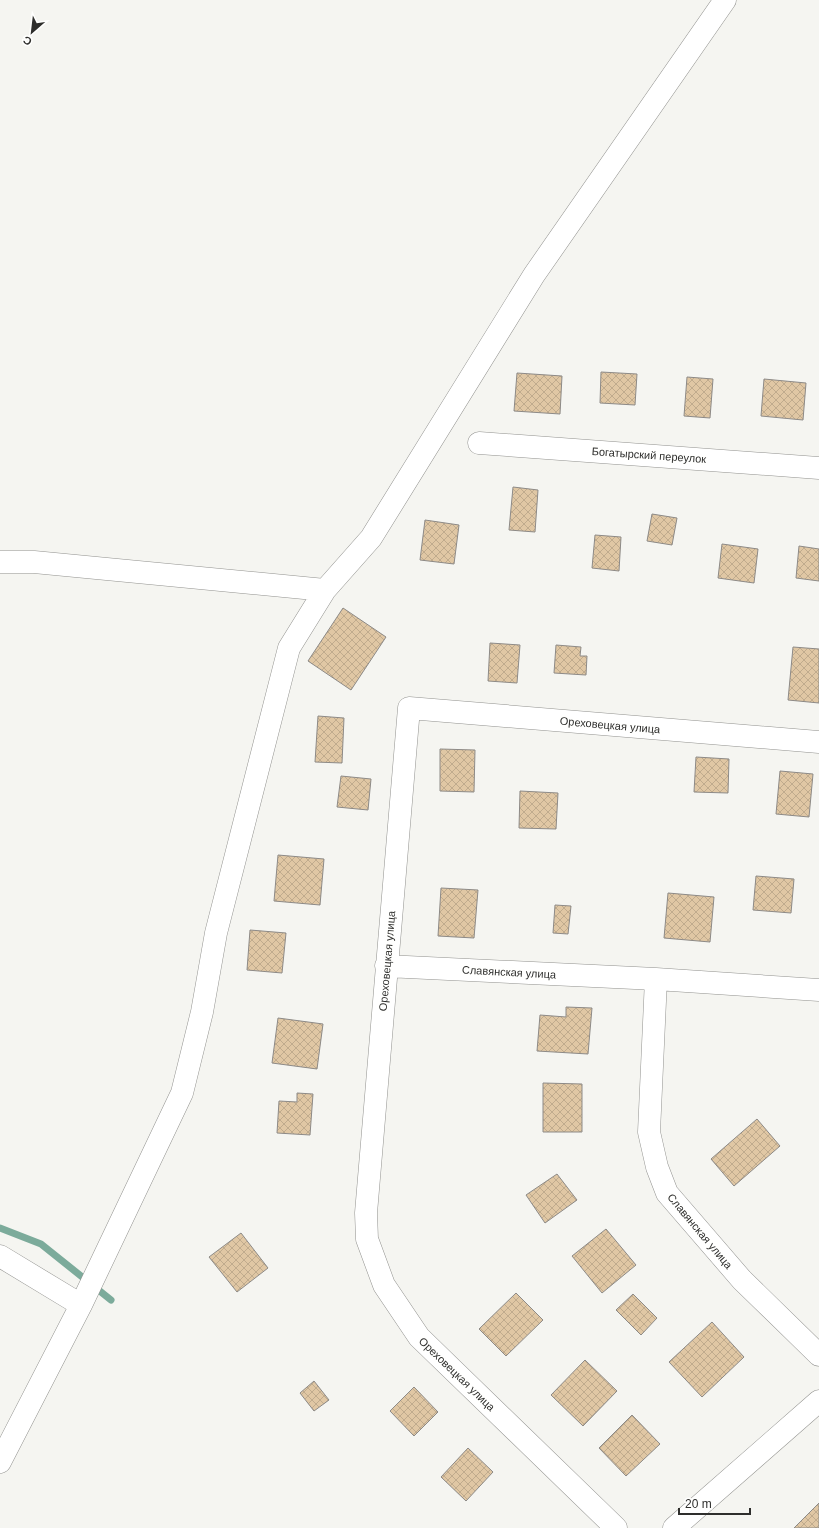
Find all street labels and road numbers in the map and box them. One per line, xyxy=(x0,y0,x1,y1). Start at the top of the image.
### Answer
street label: Богатырский переулок xyxy=(591,445,707,465)
street label: Ореховецкая улица xyxy=(559,715,662,735)
street label: Ореховецкая улица xyxy=(377,909,397,1012)
street label: Славянская улица xyxy=(462,964,557,981)
street label: Славянская улица xyxy=(665,1191,735,1272)
street label: Ореховецкая улица xyxy=(417,1335,498,1414)

